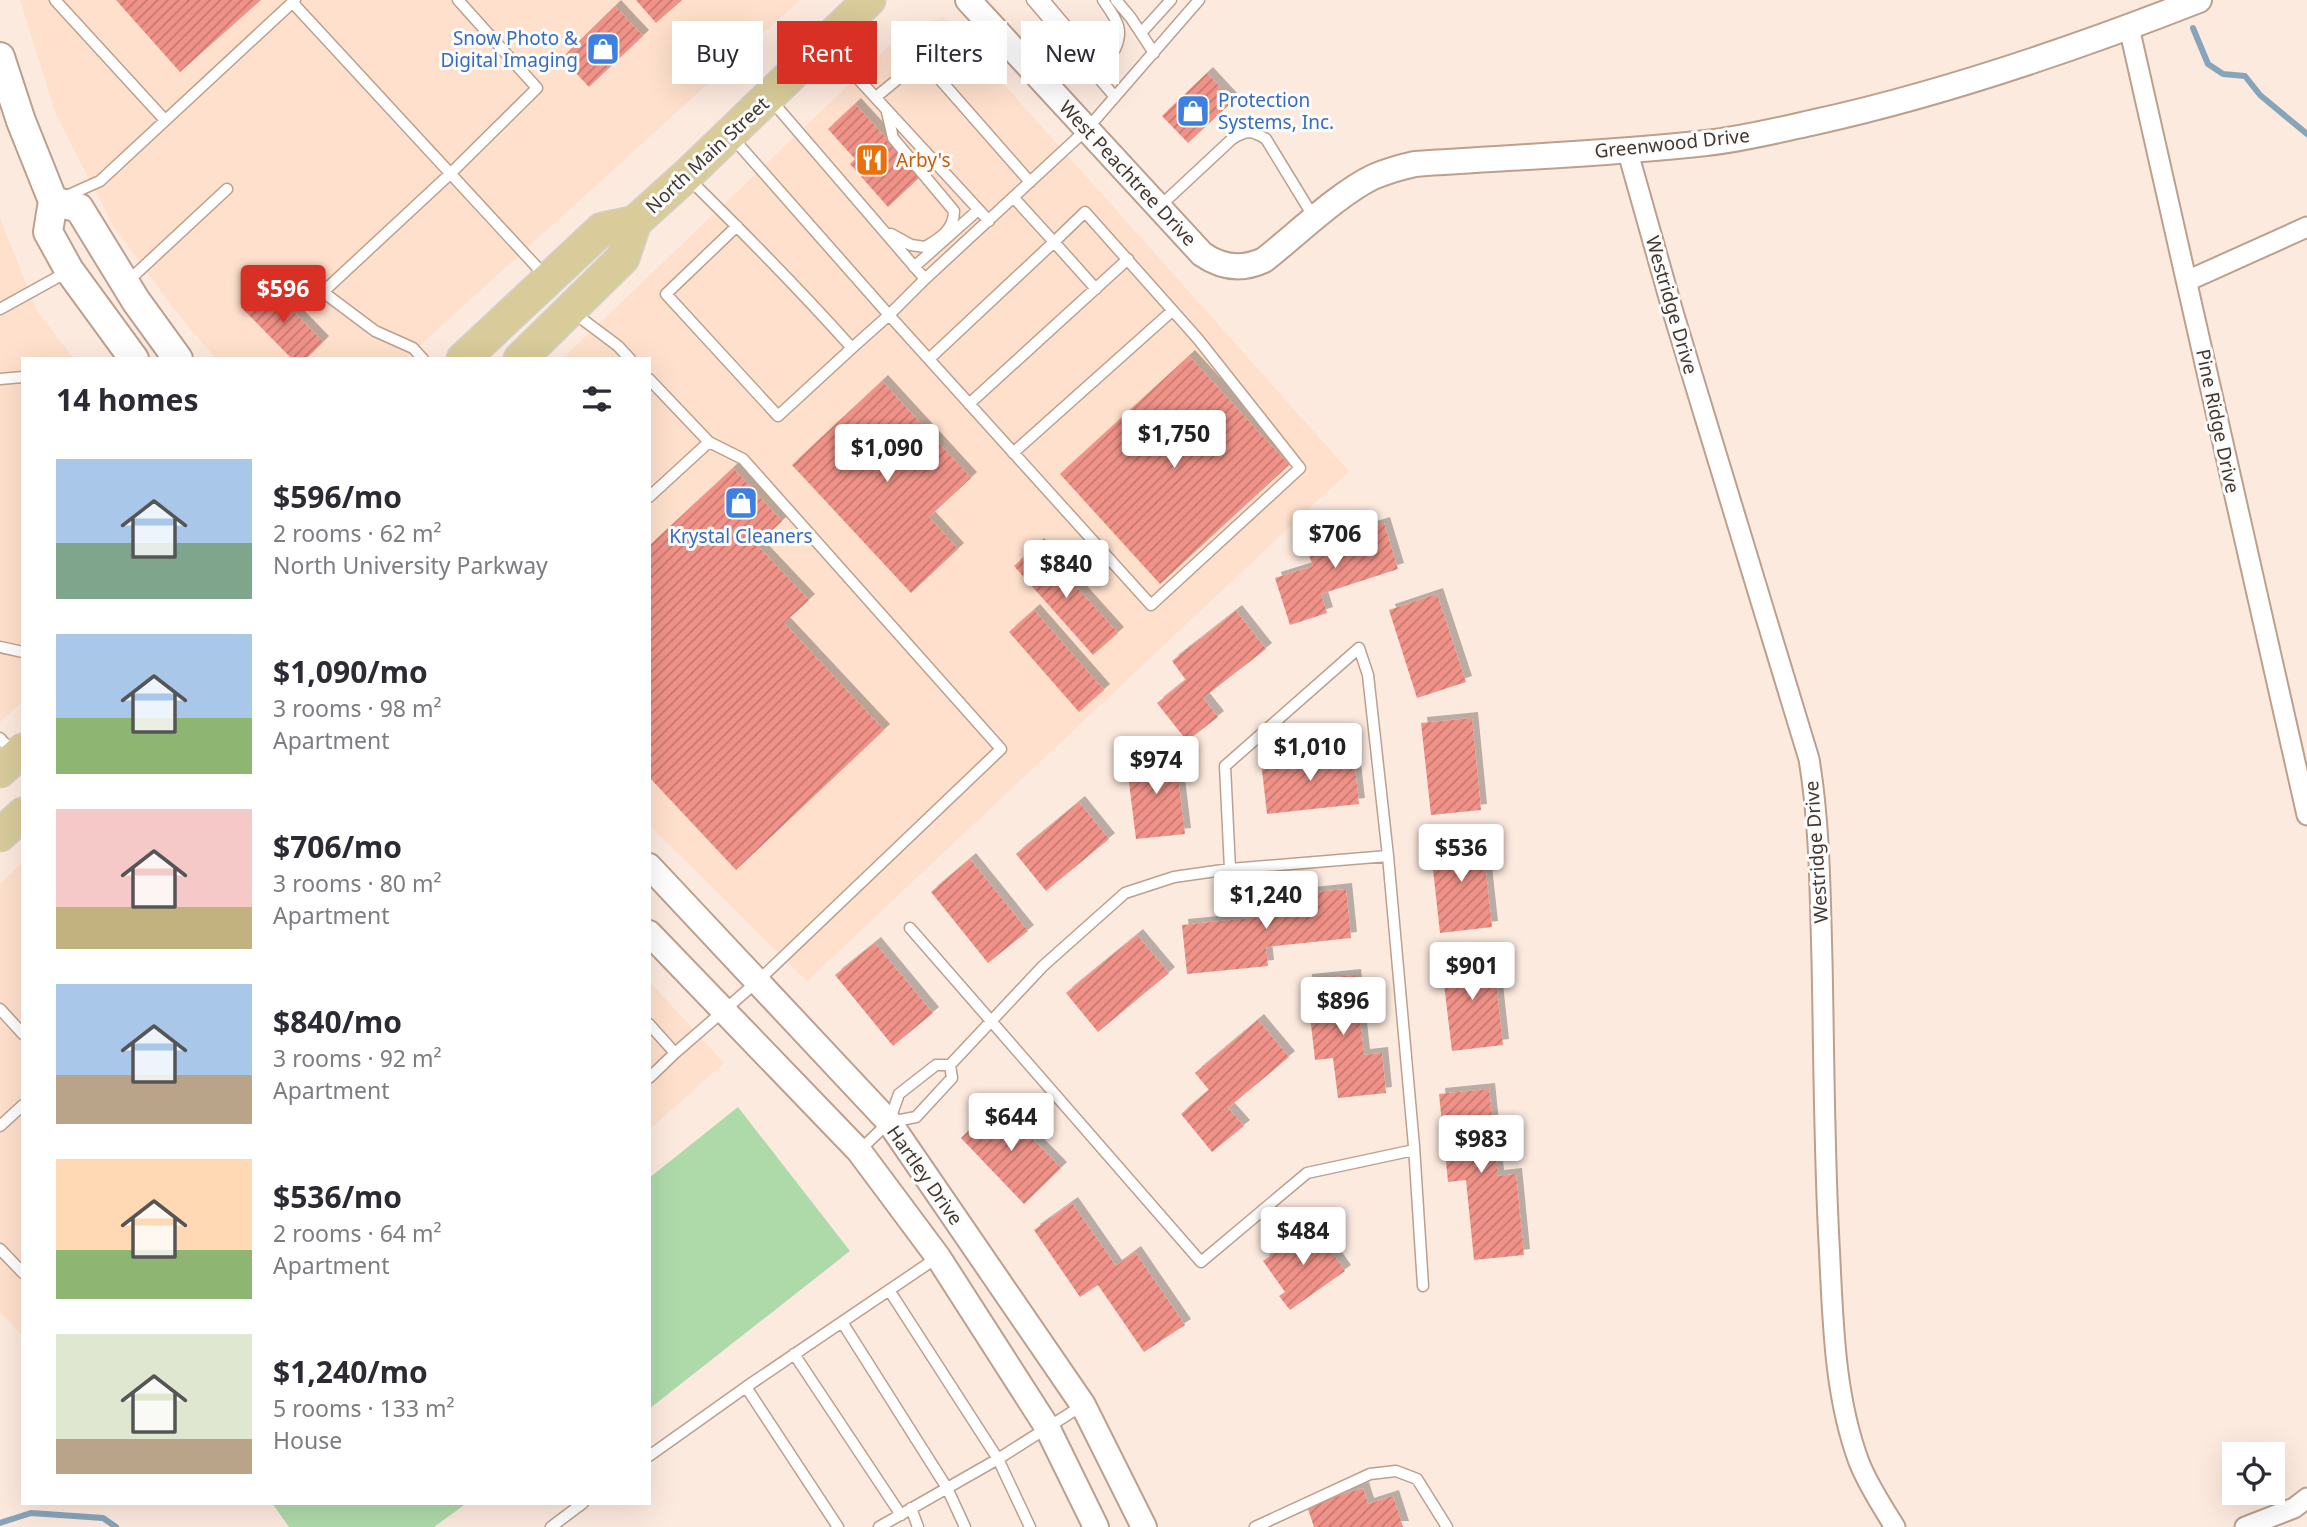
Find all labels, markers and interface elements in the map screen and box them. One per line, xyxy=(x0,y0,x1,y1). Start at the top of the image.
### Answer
chip: Buy xyxy=(672,21,763,84)
chip: Rent xyxy=(777,21,877,84)
chip: Filters xyxy=(891,21,1007,84)
chip: New xyxy=(1021,21,1119,84)
place label: Snow Photo & Digital Imaging xyxy=(440,25,578,73)
shop icon: Snow Photo & Digital Imaging xyxy=(584,30,622,68)
place label: Protection Systems, Inc. xyxy=(1218,87,1334,135)
street label: North Main Street xyxy=(640,91,774,219)
shop icon: Protection Systems, Inc. xyxy=(1174,92,1212,130)
street label: West Peachtree Drive xyxy=(1054,95,1202,251)
street label: Greenwood Drive xyxy=(1593,122,1751,164)
restaurant icon: Arby's xyxy=(853,141,891,179)
place label: Arby's xyxy=(896,147,951,173)
street label: Westridge Drive xyxy=(1640,233,1704,377)
pin: $596 xyxy=(242,266,324,325)
text: $596 xyxy=(257,272,309,304)
street label: Pine Ridge Drive xyxy=(2190,347,2246,495)
text: 14 homes xyxy=(56,379,199,420)
icon: filters xyxy=(578,380,616,418)
pin: $1,750 xyxy=(1117,410,1231,470)
text: $1,750 xyxy=(1138,417,1210,449)
pin: $1,090 xyxy=(830,424,944,484)
text: $1,090 xyxy=(851,431,923,463)
text: $596/mo xyxy=(273,476,402,517)
shop icon: Krystal Cleaners xyxy=(722,484,760,522)
icon: home xyxy=(112,487,196,571)
pin: $706 xyxy=(1294,510,1376,570)
text: 2 rooms · 62 m² xyxy=(273,517,442,549)
text: $706 xyxy=(1309,517,1361,549)
place label: Krystal Cleaners xyxy=(669,523,813,549)
pin: $840 xyxy=(1025,540,1107,600)
text: $840 xyxy=(1040,547,1092,579)
text: North University Parkway xyxy=(273,549,548,581)
text: $1,090/mo xyxy=(273,651,428,692)
icon: home xyxy=(112,662,196,746)
text: 3 rooms · 98 m² xyxy=(273,692,442,724)
text: Apartment xyxy=(273,724,390,756)
pin: $1,010 xyxy=(1253,724,1367,783)
text: $1,010 xyxy=(1274,730,1346,762)
pin: $974 xyxy=(1115,736,1197,796)
text: $974 xyxy=(1130,743,1182,775)
street label: Westridge Drive xyxy=(1798,780,1834,924)
pin: $536 xyxy=(1420,824,1502,884)
text: $706/mo xyxy=(273,826,402,867)
text: $536 xyxy=(1435,831,1487,863)
icon: home xyxy=(112,837,196,921)
text: 3 rooms · 80 m² xyxy=(273,867,442,899)
pin: $1,240 xyxy=(1209,872,1323,931)
text: $1,240 xyxy=(1230,878,1302,910)
text: Apartment xyxy=(273,899,390,931)
pin: $901 xyxy=(1431,942,1513,1002)
text: $901 xyxy=(1446,949,1498,981)
pin: $896 xyxy=(1302,978,1384,1037)
text: $896 xyxy=(1317,984,1369,1016)
text: $840/mo xyxy=(273,1001,402,1042)
icon: home xyxy=(112,1012,196,1096)
text: 3 rooms · 92 m² xyxy=(273,1042,442,1074)
text: Apartment xyxy=(273,1074,390,1106)
pin: $644 xyxy=(970,1094,1052,1153)
text: $644 xyxy=(985,1100,1037,1132)
pin: $983 xyxy=(1440,1116,1522,1175)
street label: Hartley Drive xyxy=(881,1120,969,1230)
text: $983 xyxy=(1455,1122,1507,1154)
text: $536/mo xyxy=(273,1176,402,1217)
icon: home xyxy=(112,1187,196,1271)
pin: $484 xyxy=(1262,1208,1344,1267)
text: $484 xyxy=(1277,1214,1329,1246)
text: 2 rooms · 64 m² xyxy=(273,1217,442,1249)
text: Apartment xyxy=(273,1249,390,1281)
text: $1,240/mo xyxy=(273,1351,428,1392)
icon: home xyxy=(112,1362,196,1446)
text: 5 rooms · 133 m² xyxy=(273,1392,455,1424)
text: House xyxy=(273,1424,342,1456)
map controls xyxy=(2222,1442,2285,1505)
button: locate xyxy=(2222,1442,2285,1505)

